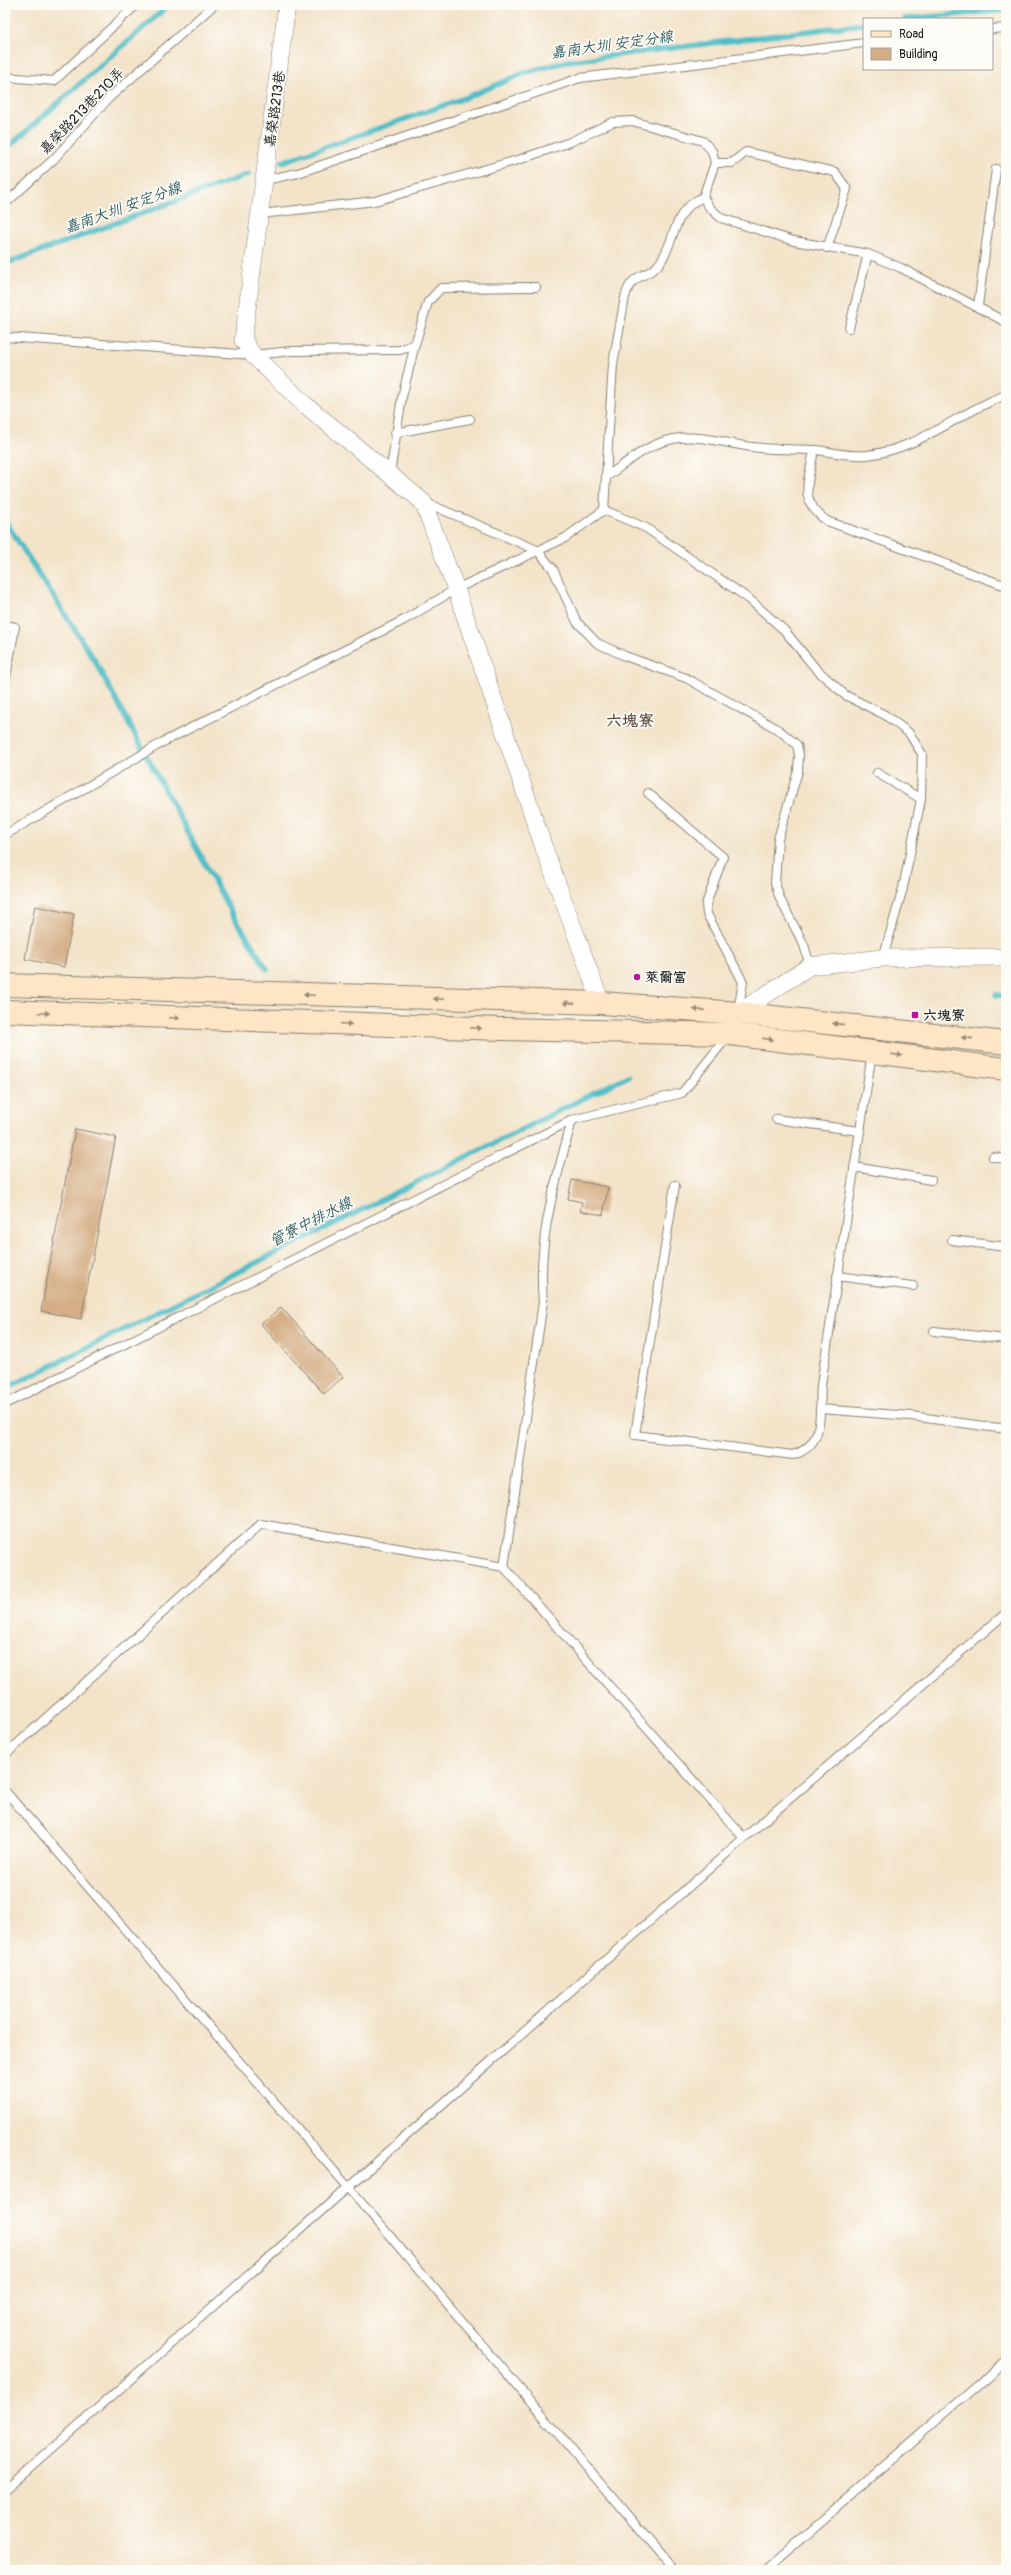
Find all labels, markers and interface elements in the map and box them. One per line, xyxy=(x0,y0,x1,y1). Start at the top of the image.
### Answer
legend xyxy=(863,18,993,70)
water label: 嘉南大圳 安定分線 xyxy=(550,27,675,63)
text: Road xyxy=(899,27,924,42)
text: Building xyxy=(899,47,938,62)
street label: 嘉榮路213巷210弄 xyxy=(36,64,128,158)
street label: 嘉榮路213巷 xyxy=(261,69,289,148)
water label: 嘉南大圳 安定分線 xyxy=(62,178,185,238)
district label: 六塊寮 xyxy=(606,711,654,731)
place label: 萊爾富 xyxy=(645,969,687,986)
marker: 萊爾富 xyxy=(632,972,642,982)
one-way arrow xyxy=(303,991,315,998)
one-way arrow xyxy=(433,995,445,1002)
one-way arrow xyxy=(563,999,575,1006)
one-way arrow xyxy=(692,1007,705,1013)
place label: 六塊寮 xyxy=(923,1007,965,1024)
one-way arrow xyxy=(38,1009,50,1016)
marker: 六塊寮 xyxy=(910,1010,920,1020)
one-way arrow xyxy=(168,1014,180,1021)
one-way arrow xyxy=(340,1021,353,1027)
one-way arrow xyxy=(832,1021,844,1027)
one-way arrow xyxy=(470,1025,483,1031)
one-way arrow xyxy=(961,1035,973,1042)
one-way arrow xyxy=(762,1036,774,1042)
one-way arrow xyxy=(891,1052,903,1058)
water label: 管寮中排水線 xyxy=(267,1193,356,1251)

